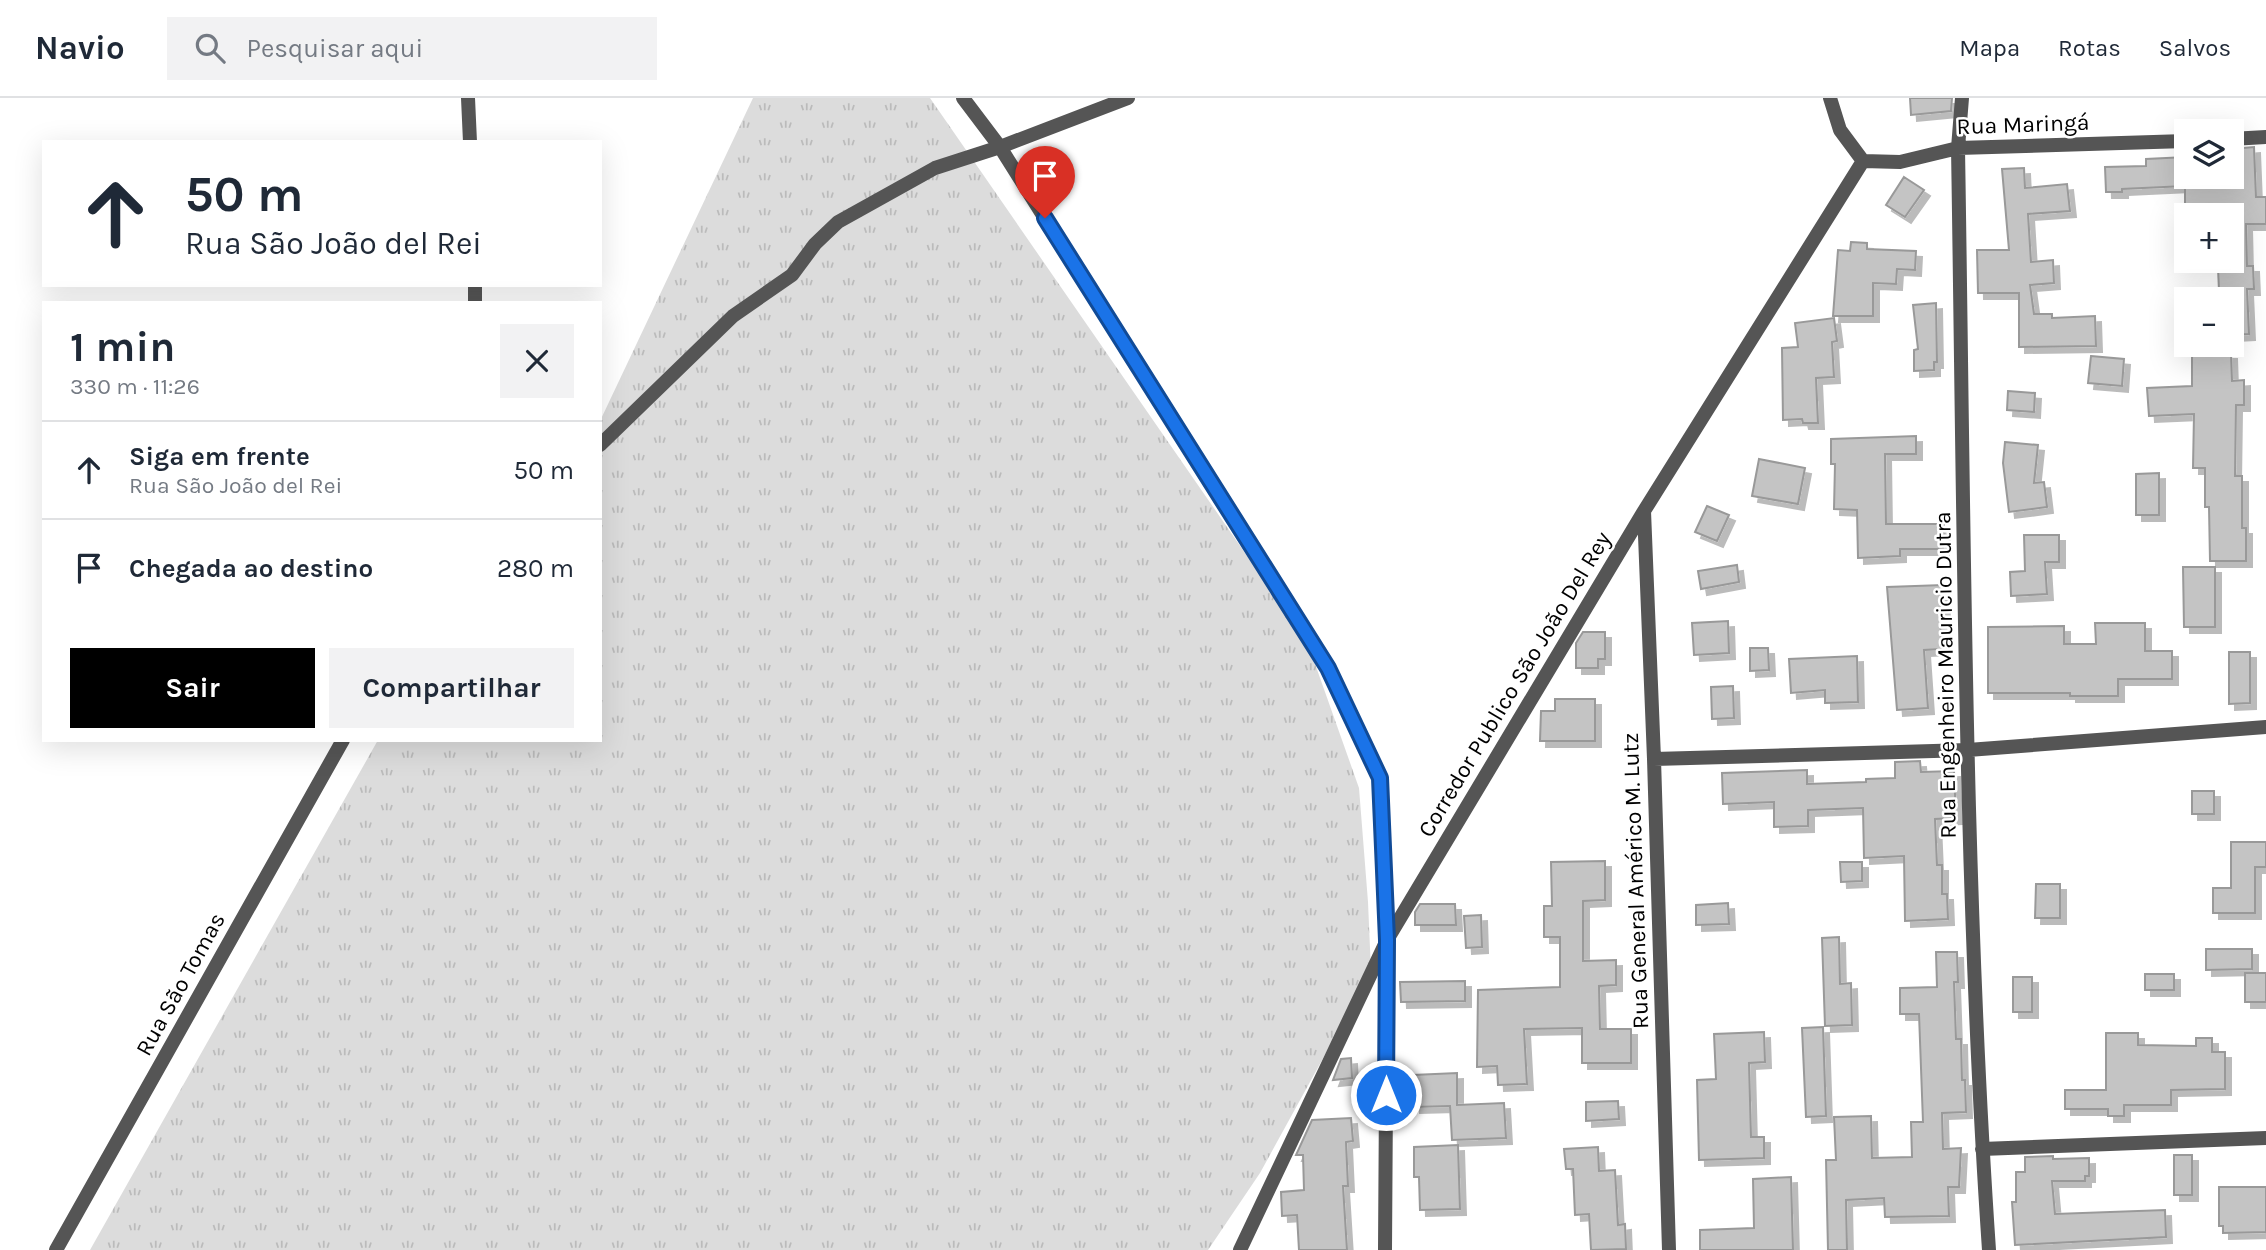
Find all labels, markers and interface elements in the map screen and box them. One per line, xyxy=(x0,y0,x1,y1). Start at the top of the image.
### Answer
search box xyxy=(167,17,657,80)
text: Navio xyxy=(35,29,125,67)
icon: search xyxy=(191,29,229,67)
text: Pesquisar aqui xyxy=(247,33,423,64)
text: Mapa xyxy=(1959,34,2020,62)
text: Rotas xyxy=(2058,34,2121,62)
text: Salvos xyxy=(2159,34,2231,62)
street label: Rua Maringá xyxy=(1956,109,2090,140)
map controls xyxy=(2174,119,2244,357)
button: layers xyxy=(2174,119,2244,189)
pin xyxy=(1015,146,1075,218)
icon: arrive xyxy=(1026,157,1064,195)
text: 50 m xyxy=(185,166,303,223)
icon: ahead xyxy=(70,168,161,259)
button: + xyxy=(2174,203,2244,273)
text: Rua São João del Rei xyxy=(185,225,482,262)
button: − xyxy=(2174,287,2244,357)
text: 1 min xyxy=(70,322,175,372)
button: close xyxy=(500,324,574,398)
text: 330 m · 11:26 xyxy=(70,373,200,400)
text: Siga em frente xyxy=(129,441,310,472)
icon: ahead xyxy=(70,451,108,489)
text: 50 m xyxy=(513,455,574,486)
text: Rua São João del Rei xyxy=(129,472,342,499)
street label: Rua Engenheiro Mauricio Dutra xyxy=(1929,511,1962,839)
street label: Corredor Publico São João Del Rey xyxy=(1412,527,1617,842)
icon: arrive xyxy=(70,549,108,587)
text: Chegada ao destino xyxy=(129,553,373,584)
text: 280 m xyxy=(497,553,574,584)
button: Sair xyxy=(70,648,315,728)
button: Compartilhar xyxy=(329,648,574,728)
street label: Rua General Américo M. Lutz xyxy=(1617,732,1654,1029)
street label: Rua São Tomas xyxy=(130,908,231,1060)
position arrow xyxy=(1349,1058,1423,1132)

